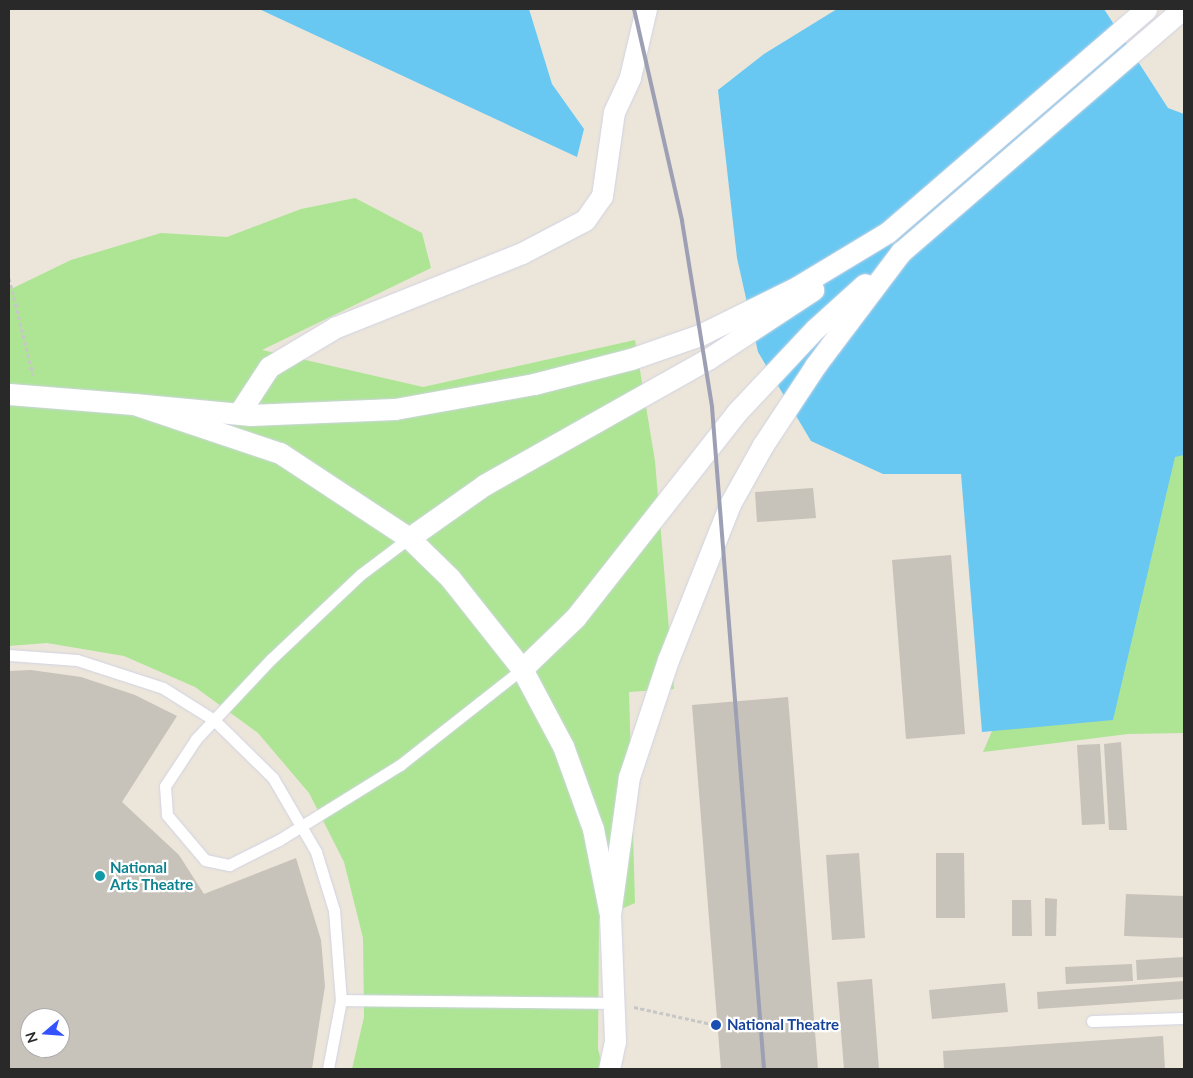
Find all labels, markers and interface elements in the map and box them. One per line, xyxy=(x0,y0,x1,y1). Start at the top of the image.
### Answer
place label: National Arts Theatre xyxy=(110,858,194,893)
marker: National Arts Theatre xyxy=(94,870,106,882)
north arrow xyxy=(20,1008,70,1058)
place label: National Theatre xyxy=(727,1016,839,1034)
marker: National Theatre xyxy=(709,1018,723,1032)
text: N xyxy=(21,1030,41,1045)

